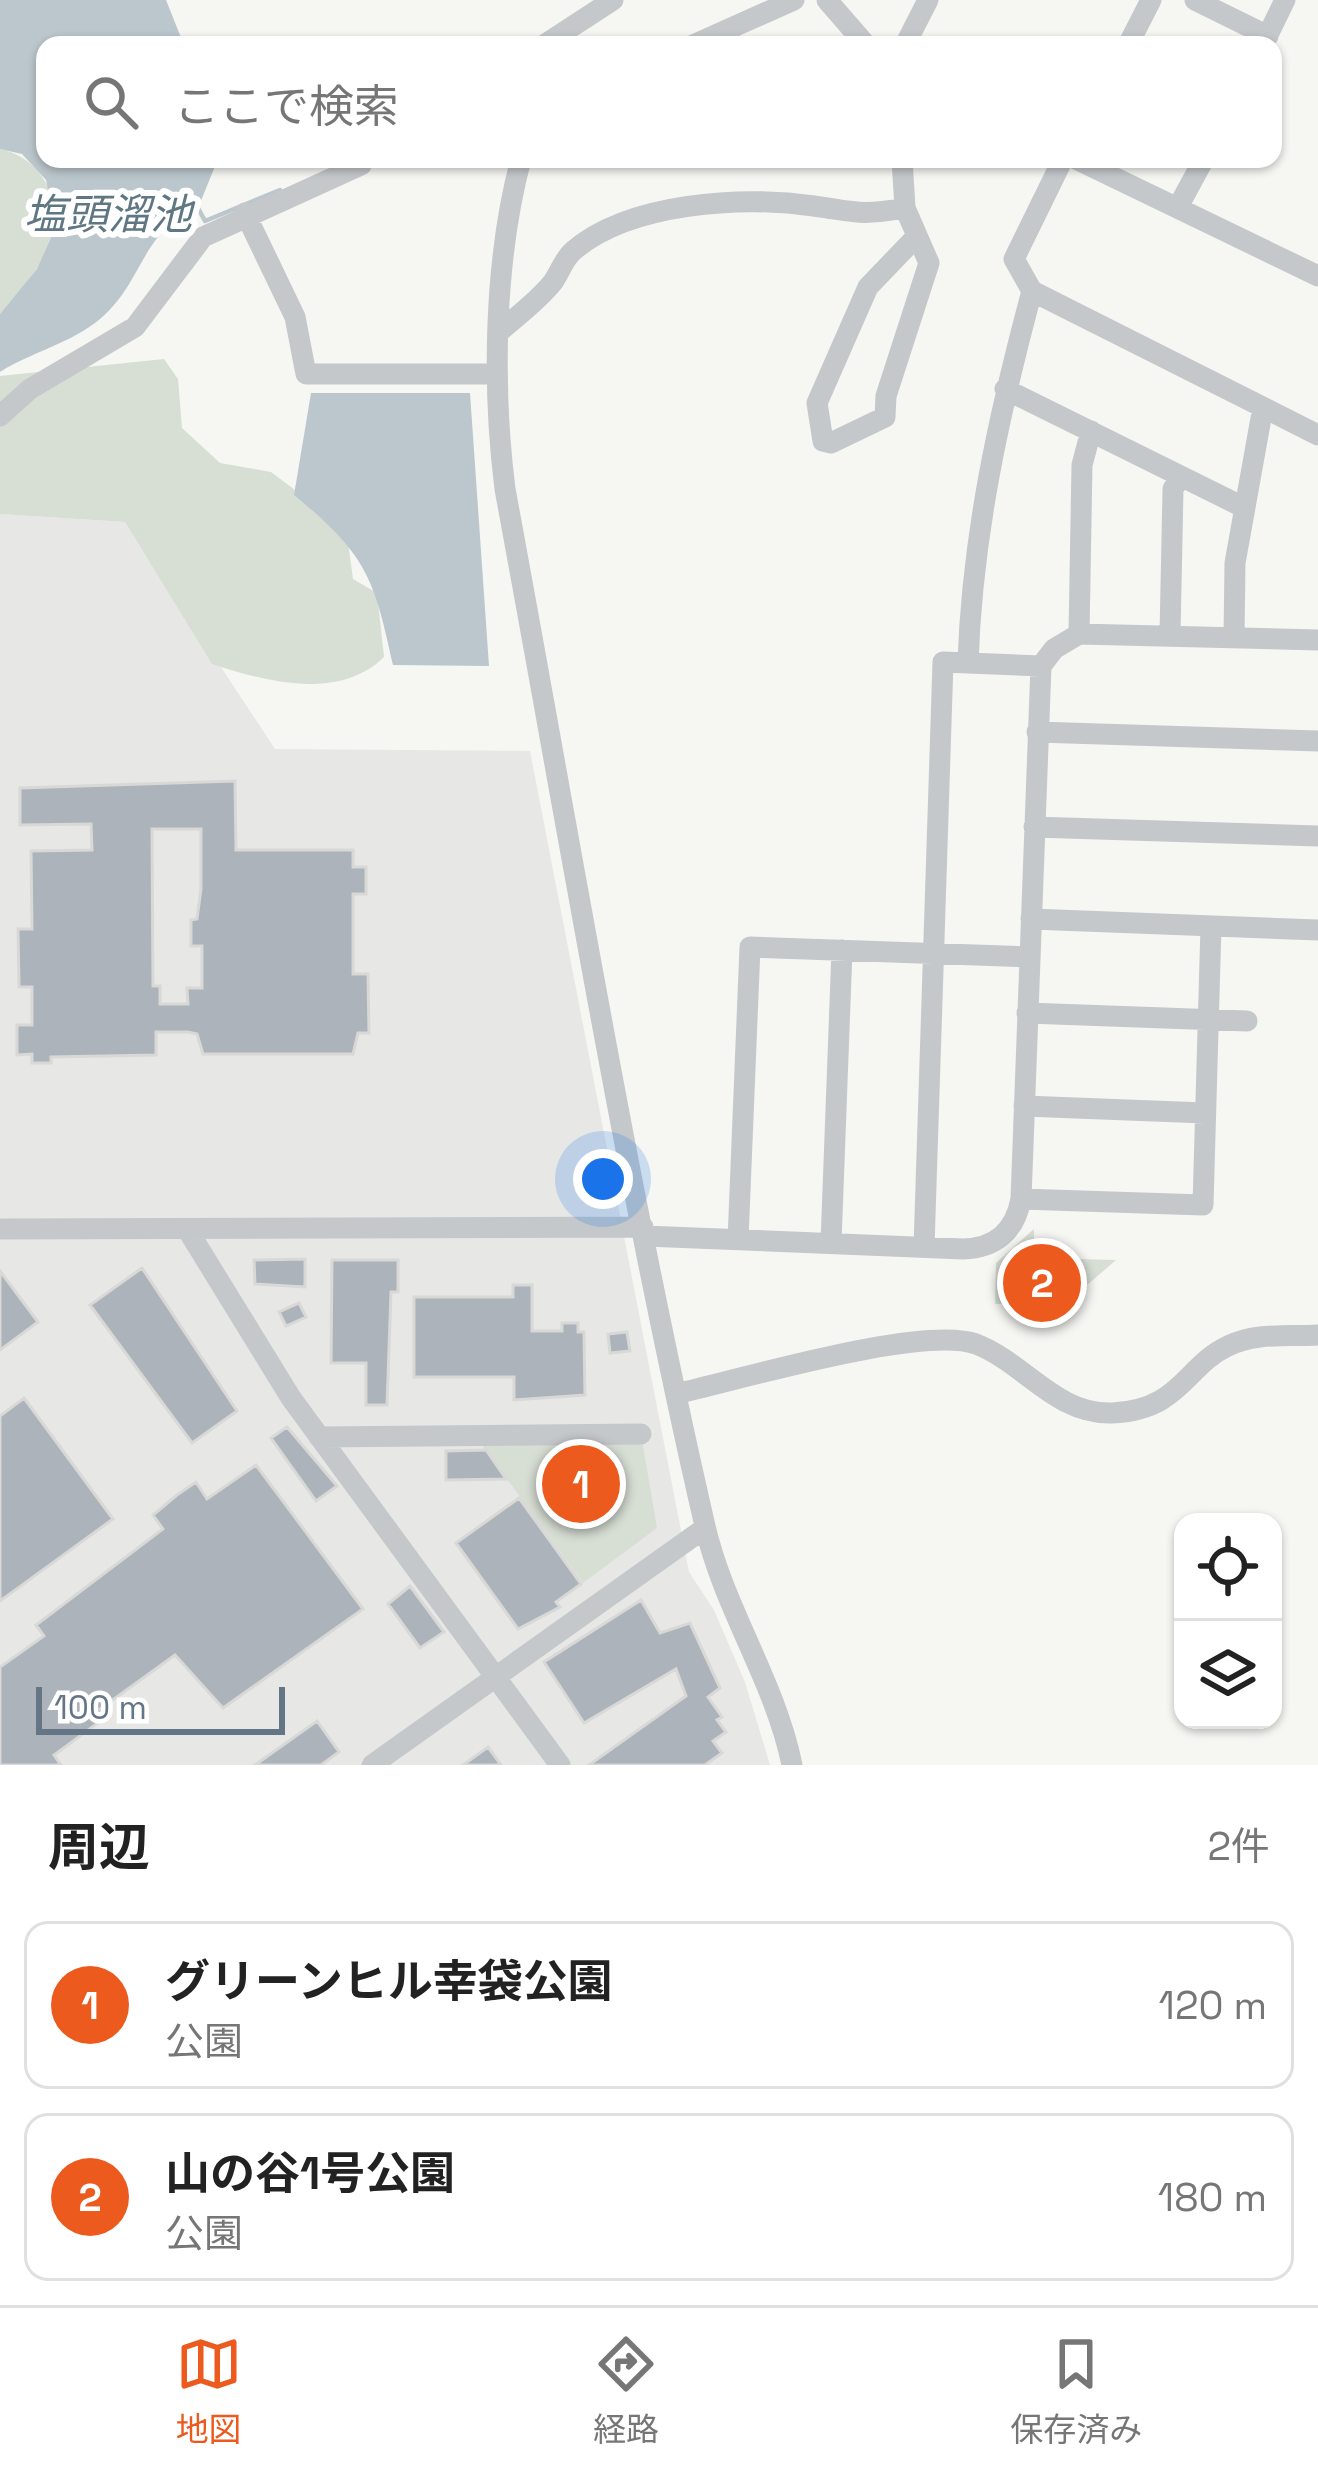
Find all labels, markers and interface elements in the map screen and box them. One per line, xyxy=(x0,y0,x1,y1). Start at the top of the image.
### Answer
search box xyxy=(36,36,1282,168)
icon: search xyxy=(78,69,144,135)
text: ここで検索 xyxy=(174,78,399,135)
water label: 塩頭溜池 xyxy=(24,188,196,241)
your location xyxy=(573,1149,633,1209)
pin: 2 xyxy=(1003,1238,1081,1328)
pin: 1 xyxy=(542,1439,620,1529)
map controls xyxy=(1174,1513,1282,1729)
button: locate xyxy=(1174,1513,1282,1621)
button: layers xyxy=(1174,1621,1282,1729)
scale bar xyxy=(36,1681,285,1734)
text: 100 m xyxy=(54,1687,147,1729)
text: 周辺 xyxy=(48,1815,150,1880)
text: 2件 xyxy=(1207,1822,1270,1871)
text: グリーンヒル幸袋公園 xyxy=(165,1953,613,2010)
text: 1 xyxy=(81,1981,99,2030)
text: 120 m xyxy=(1159,1981,1267,2030)
text: 公園 xyxy=(165,2017,243,2066)
text: 山の谷1号公園 xyxy=(165,2145,455,2202)
text: 2 xyxy=(78,2173,102,2222)
text: 180 m xyxy=(1158,2173,1267,2222)
text: 公園 xyxy=(165,2209,243,2258)
tab: 地図 xyxy=(176,2331,242,2451)
tab: 経路 xyxy=(593,2331,659,2451)
tab: 保存済み xyxy=(1010,2331,1142,2451)

